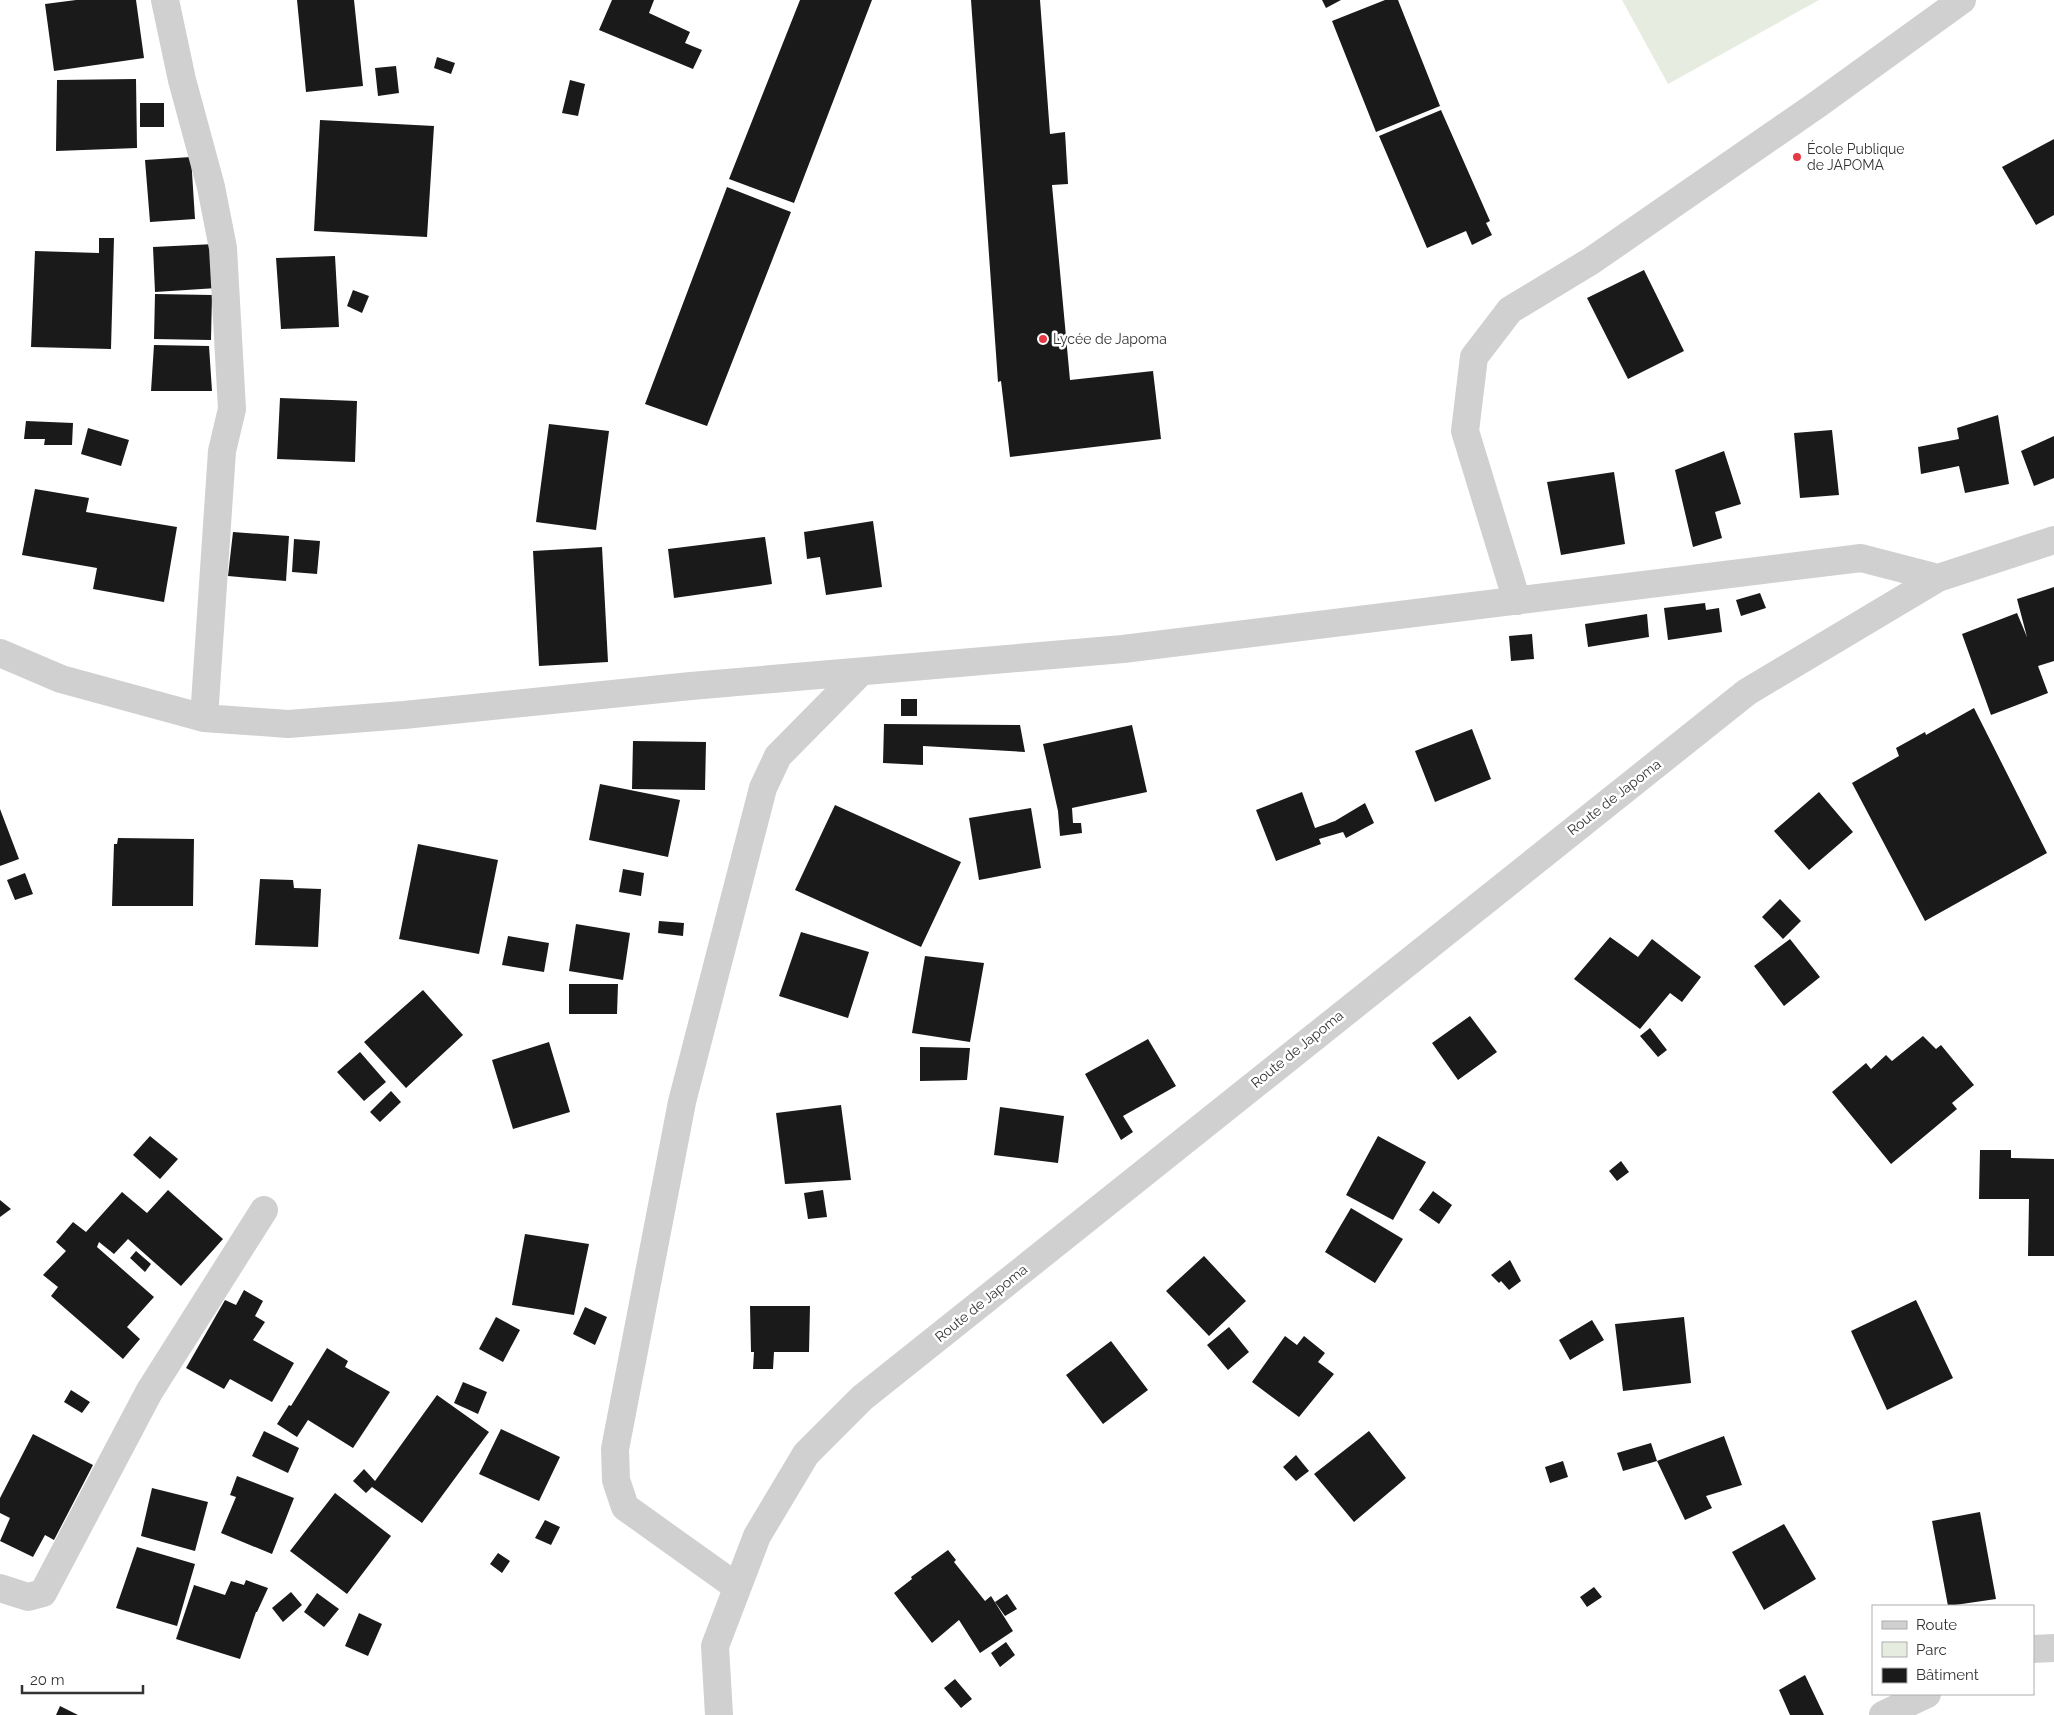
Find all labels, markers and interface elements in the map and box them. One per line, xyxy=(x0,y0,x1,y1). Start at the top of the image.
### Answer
place label: École Publique de JAPOMA xyxy=(1807,140,1905,173)
marker: École Publique de JAPOMA xyxy=(1791,151,1803,163)
place label: Lycée de Japoma xyxy=(1053,331,1167,347)
marker: Lycée de Japoma xyxy=(1037,333,1049,345)
street label: Route de Japoma xyxy=(1564,756,1664,838)
street label: Route de Japoma xyxy=(1248,1007,1346,1091)
street label: Route de Japoma xyxy=(932,1261,1030,1345)
legend xyxy=(1872,1605,2034,1695)
text: Route xyxy=(1916,1616,1957,1634)
text: Parc xyxy=(1916,1641,1947,1659)
scale bar xyxy=(22,1662,144,1694)
text: Bâtiment xyxy=(1916,1666,1979,1684)
text: 20 m xyxy=(30,1671,65,1689)

